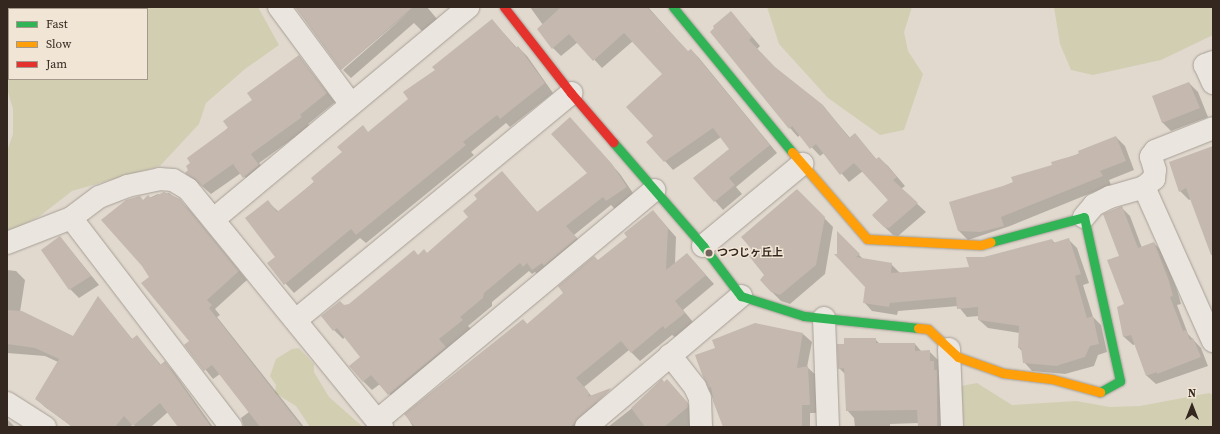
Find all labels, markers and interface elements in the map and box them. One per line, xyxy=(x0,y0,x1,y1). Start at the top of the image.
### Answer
legend xyxy=(8,8,148,80)
text: Fast xyxy=(46,16,68,32)
text: Slow xyxy=(46,36,71,52)
text: Jam xyxy=(46,56,67,72)
place label: つつじヶ丘上 xyxy=(717,246,783,260)
marker: つつじヶ丘上 xyxy=(704,248,714,258)
north arrow xyxy=(1172,386,1212,426)
text: N xyxy=(1188,386,1196,401)

